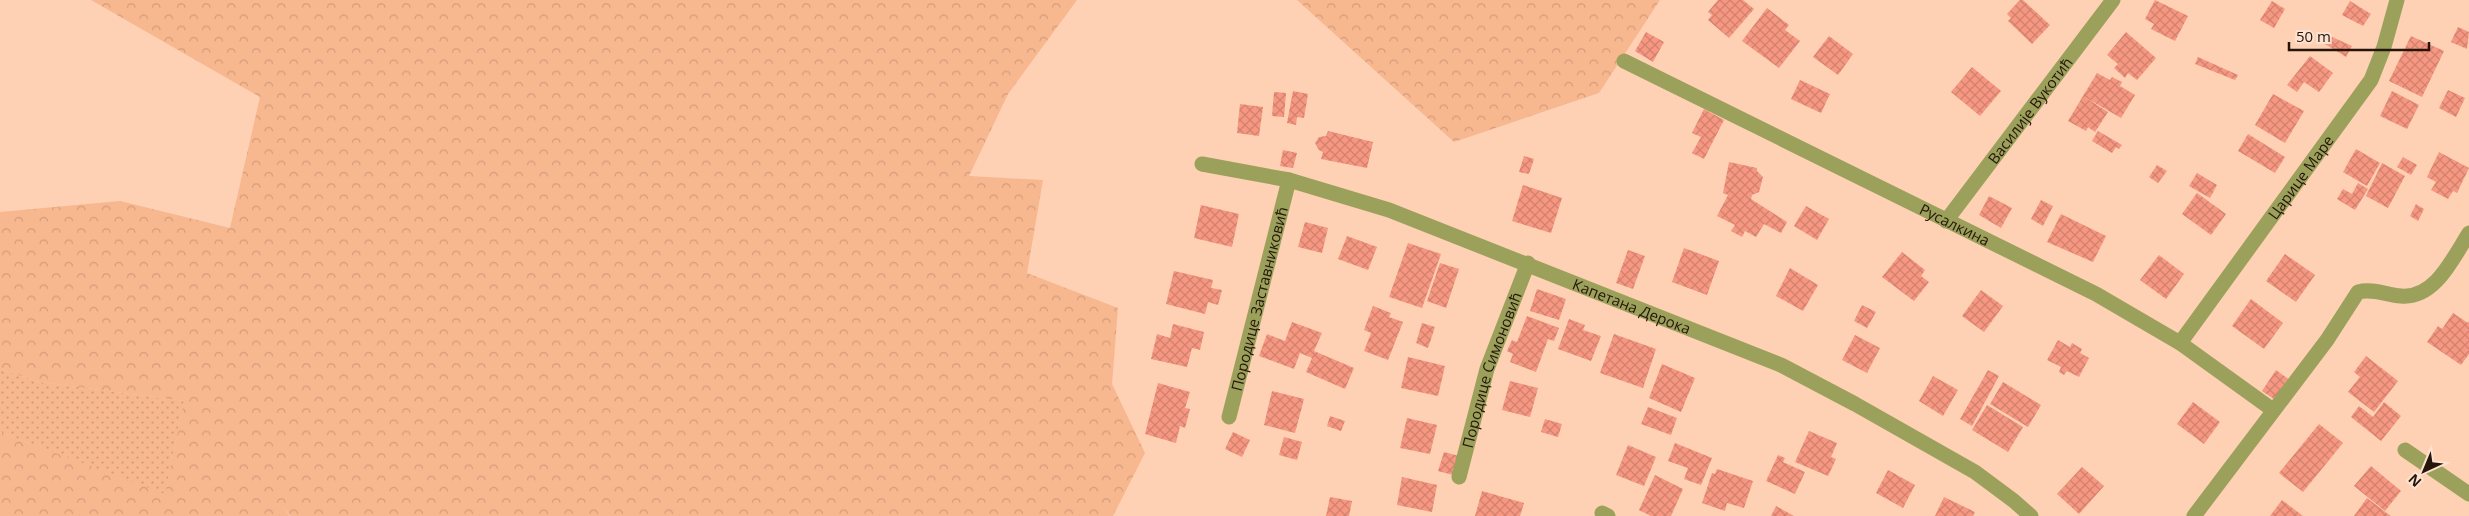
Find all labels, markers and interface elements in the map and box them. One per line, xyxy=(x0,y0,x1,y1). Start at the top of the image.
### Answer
scale bar xyxy=(2289,20,2429,52)
text: 50 m xyxy=(2296,26,2331,46)
street label: Василије Вукотић xyxy=(1983,53,2077,168)
street label: Царице Маре xyxy=(2263,131,2338,223)
street label: Русалкина xyxy=(1916,199,1993,250)
street label: Породице Заставниковић xyxy=(1226,204,1292,393)
street label: Капетана Дерока xyxy=(1570,274,1694,338)
street label: Породице Симоновић xyxy=(1457,289,1526,450)
north arrow xyxy=(2399,446,2449,496)
text: N xyxy=(2404,470,2425,492)

